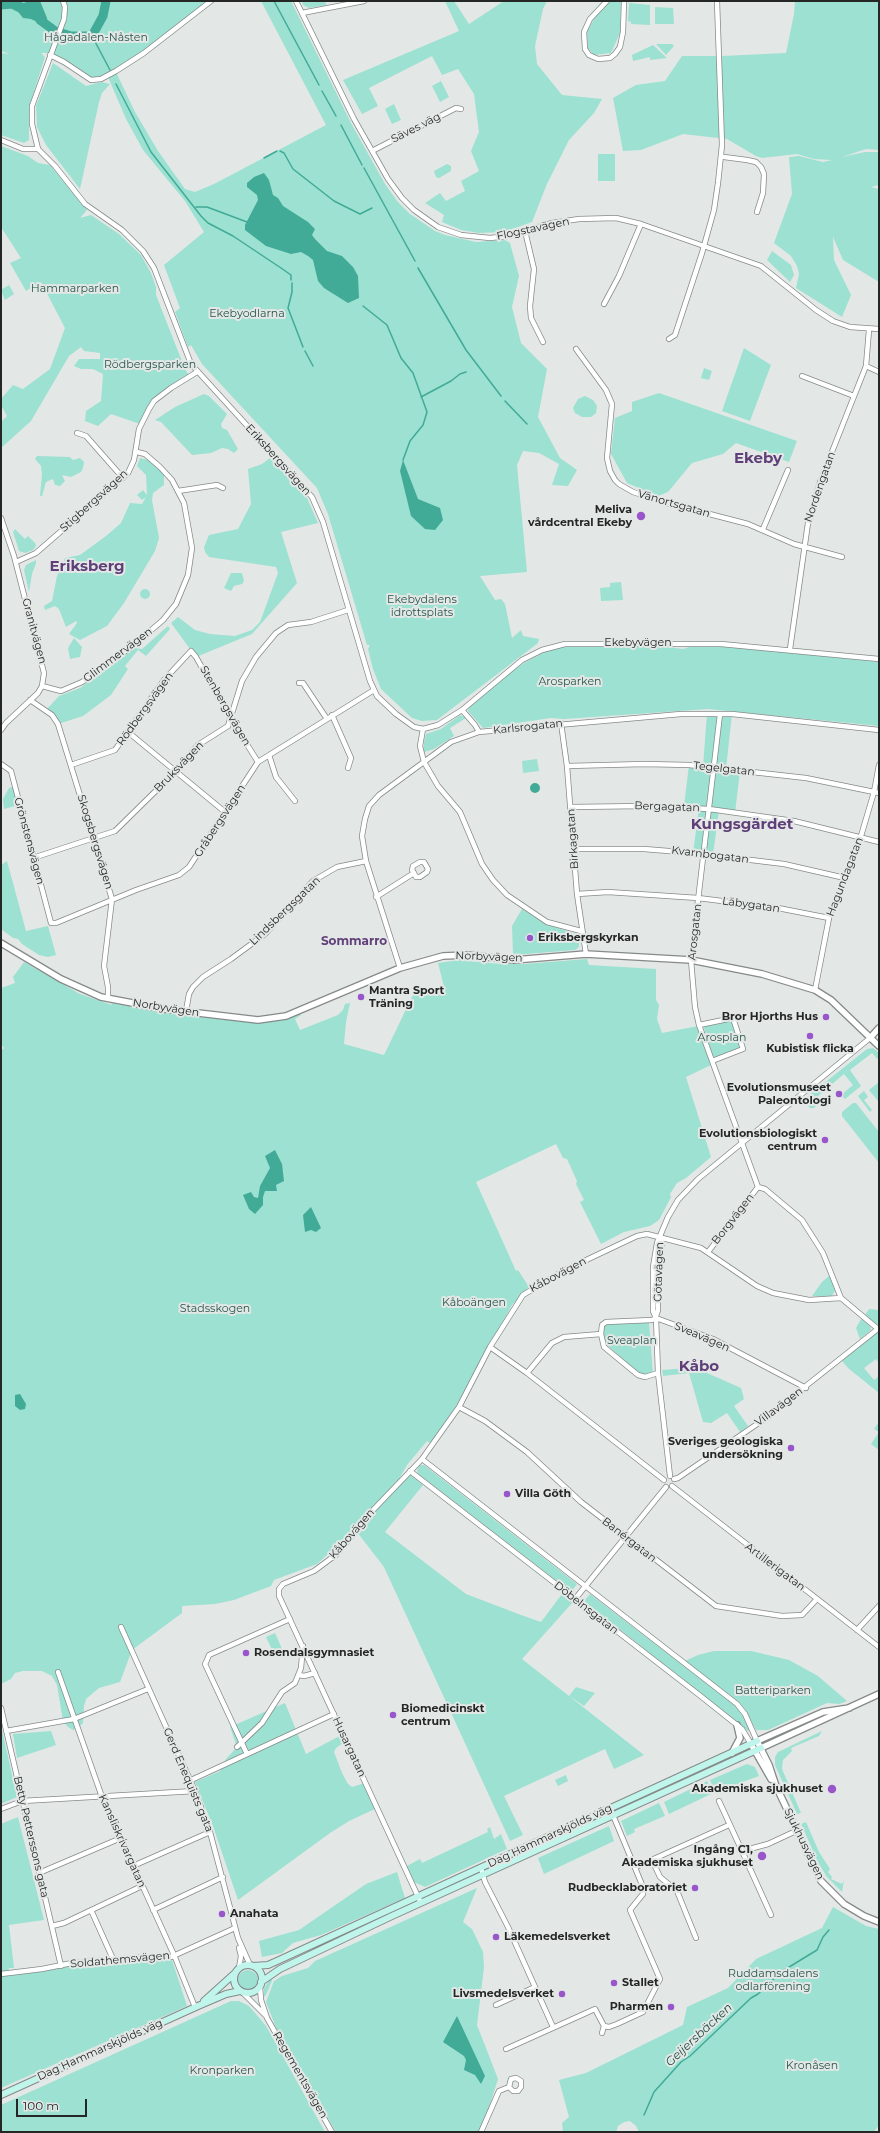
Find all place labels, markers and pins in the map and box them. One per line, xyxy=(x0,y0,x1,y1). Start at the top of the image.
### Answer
place label: Meliva vårdcentral Ekeby xyxy=(528,503,632,529)
marker: Meliva vårdcentral Ekeby xyxy=(635,510,647,522)
place label: Eriksbergskyrkan xyxy=(538,931,639,945)
marker: Eriksbergskyrkan xyxy=(525,933,535,943)
place label: Mantra Sport Träning xyxy=(369,984,444,1010)
marker: Mantra Sport Träning xyxy=(356,992,366,1002)
place label: Bror Hjorths Hus xyxy=(722,1010,818,1024)
marker: Bror Hjorths Hus xyxy=(821,1012,831,1022)
marker: Kubistisk flicka xyxy=(805,1031,815,1041)
place label: Kubistisk flicka xyxy=(766,1042,854,1056)
place label: Evolutionsmuseet Paleontologi xyxy=(727,1081,831,1107)
marker: Evolutionsmuseet Paleontologi xyxy=(834,1089,844,1099)
place label: Evolutionsbiologiskt centrum xyxy=(699,1127,817,1153)
marker: Evolutionsbiologiskt centrum xyxy=(820,1135,830,1145)
place label: Sveriges geologiska undersökning xyxy=(668,1435,783,1461)
marker: Sveriges geologiska undersökning xyxy=(786,1443,796,1453)
place label: Villa Göth xyxy=(515,1487,571,1501)
marker: Villa Göth xyxy=(502,1489,512,1499)
place label: Rosendalsgymnasiet xyxy=(254,1646,374,1660)
marker: Rosendalsgymnasiet xyxy=(241,1648,251,1658)
place label: Biomedicinskt centrum xyxy=(401,1702,485,1728)
marker: Biomedicinskt centrum xyxy=(388,1710,398,1720)
place label: Akademiska sjukhuset xyxy=(692,1782,823,1796)
marker: Akademiska sjukhuset xyxy=(826,1783,838,1795)
place label: Ingång C1, Akademiska sjukhuset xyxy=(622,1843,753,1869)
marker: Ingång C1, Akademiska sjukhuset xyxy=(756,1850,768,1862)
place label: Rudbecklaboratoriet xyxy=(568,1881,687,1895)
marker: Rudbecklaboratoriet xyxy=(690,1883,700,1893)
place label: Anahata xyxy=(230,1907,279,1921)
marker: Anahata xyxy=(217,1909,227,1919)
place label: Läkemedelsverket xyxy=(504,1930,610,1944)
marker: Läkemedelsverket xyxy=(491,1932,501,1942)
place label: Stallet xyxy=(622,1976,659,1990)
marker: Stallet xyxy=(609,1978,619,1988)
place label: Livsmedelsverket xyxy=(453,1987,554,2001)
marker: Livsmedelsverket xyxy=(557,1989,567,1999)
place label: Pharmen xyxy=(610,2000,663,2014)
marker: Pharmen xyxy=(666,2002,676,2012)

